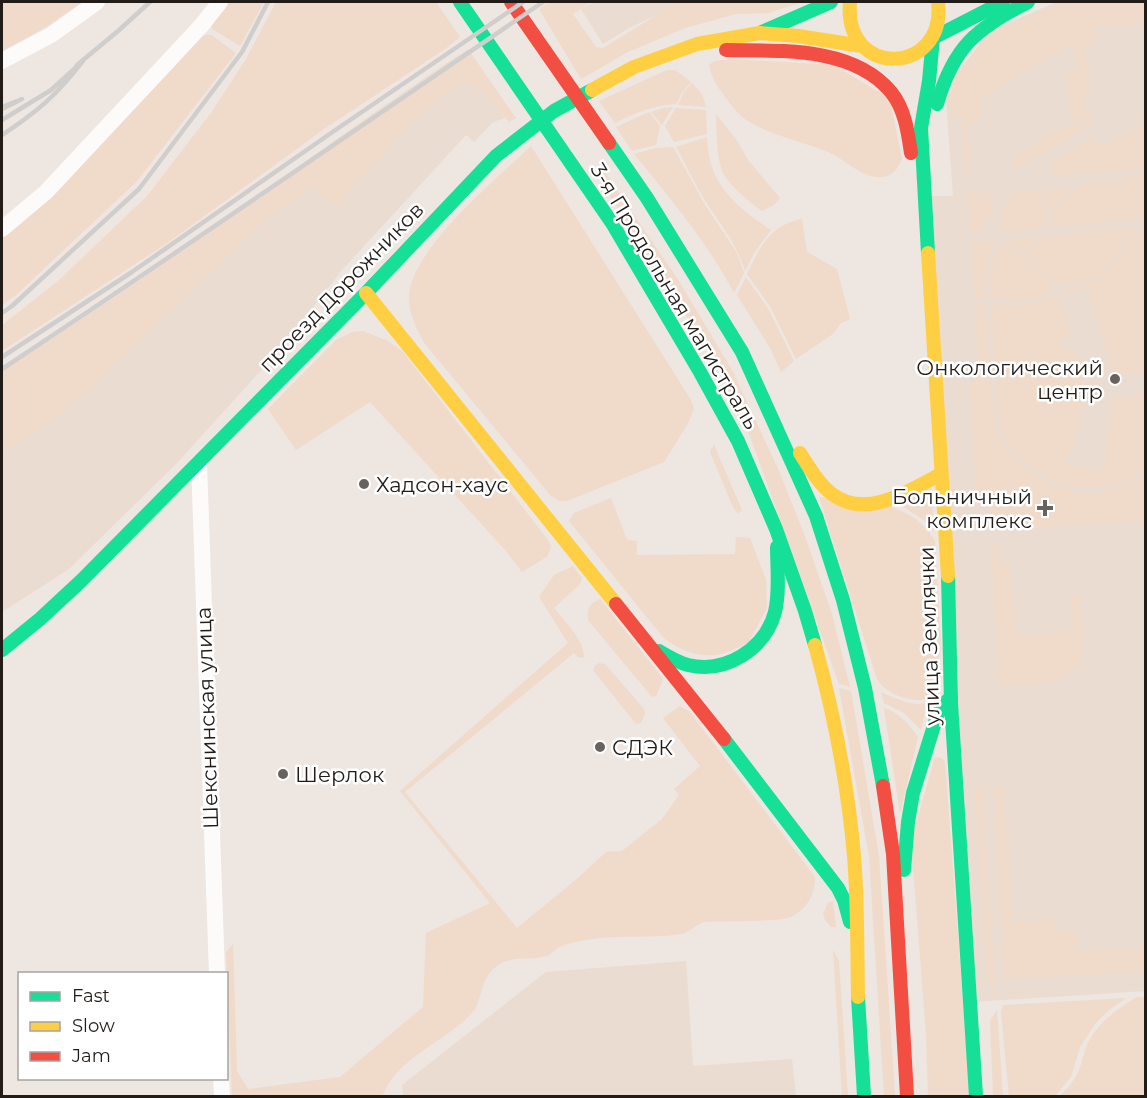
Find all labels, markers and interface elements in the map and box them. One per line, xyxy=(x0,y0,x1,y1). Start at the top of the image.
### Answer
street label: 3-я Продольная магистраль xyxy=(586,158,765,434)
street label: проезд Дорожников xyxy=(253,197,429,377)
place label: Онкологический центр xyxy=(916,355,1103,404)
marker: Онкологический центр xyxy=(1108,372,1122,386)
place label: Хадсон-хаус xyxy=(376,472,508,497)
marker: Хадсон-хаус xyxy=(357,477,371,491)
place label: Больничный комплекс xyxy=(892,484,1032,533)
marker: Больничный комплекс xyxy=(1036,499,1054,517)
street label: улица Землячки xyxy=(913,546,945,727)
street label: Шекснинская улица xyxy=(191,606,223,830)
place label: СДЭК xyxy=(612,735,673,760)
marker: СДЭК xyxy=(593,740,607,754)
place label: Шерлок xyxy=(295,762,384,787)
marker: Шерлок xyxy=(276,767,290,781)
legend xyxy=(18,972,228,1080)
text: Fast xyxy=(72,985,110,1007)
text: Slow xyxy=(72,1015,115,1037)
text: Jam xyxy=(71,1045,111,1067)

